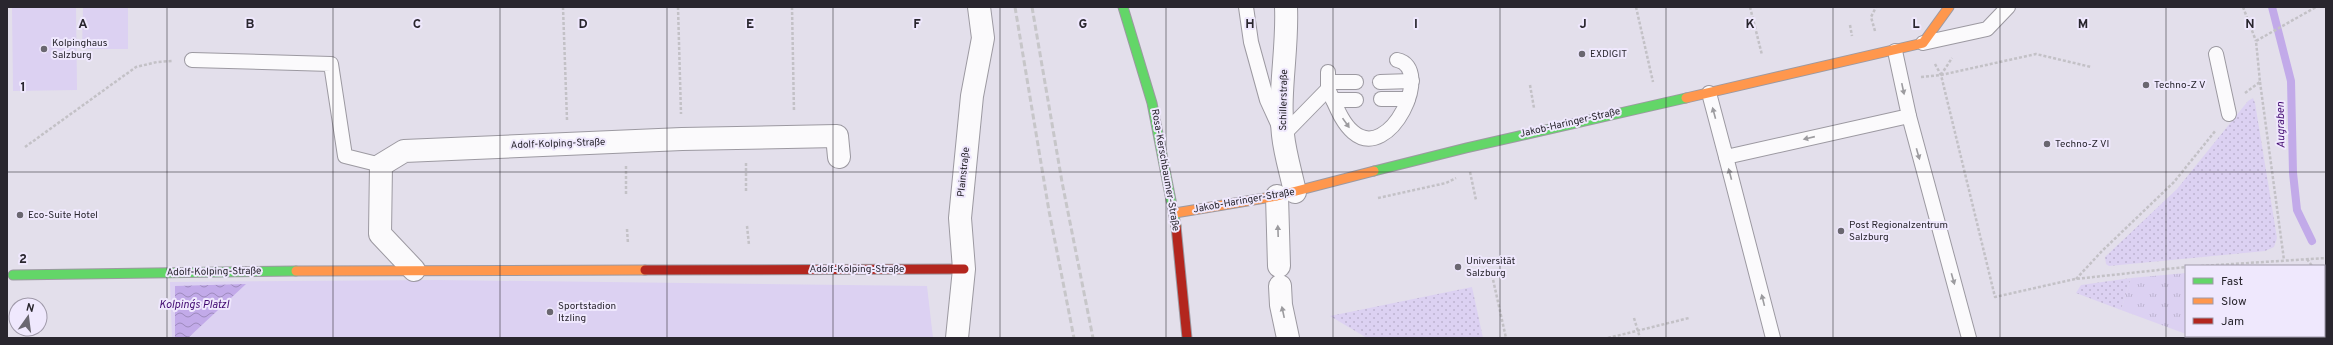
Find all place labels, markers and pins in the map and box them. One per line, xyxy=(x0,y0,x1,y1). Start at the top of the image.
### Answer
place label: Kolpinghaus Salzburg xyxy=(52,37,108,62)
marker: Kolpinghaus Salzburg xyxy=(39,44,49,54)
place label: EXDIGIT xyxy=(1590,48,1627,61)
marker: EXDIGIT xyxy=(1577,49,1587,59)
place label: Techno-Z V xyxy=(2154,79,2206,92)
marker: Techno-Z V xyxy=(2141,80,2151,90)
place label: Techno-Z VI xyxy=(2055,138,2109,151)
marker: Techno-Z VI xyxy=(2042,139,2052,149)
place label: Eco-Suite Hotel xyxy=(28,209,98,222)
marker: Eco-Suite Hotel xyxy=(15,210,25,220)
place label: Post Regionalzentrum Salzburg xyxy=(1849,219,1948,244)
marker: Post Regionalzentrum Salzburg xyxy=(1836,226,1846,236)
place label: Universität Salzburg xyxy=(1466,255,1516,280)
marker: Universität Salzburg xyxy=(1453,262,1463,272)
place label: Sportstadion Itzling xyxy=(558,300,616,325)
marker: Sportstadion Itzling xyxy=(545,307,555,317)

